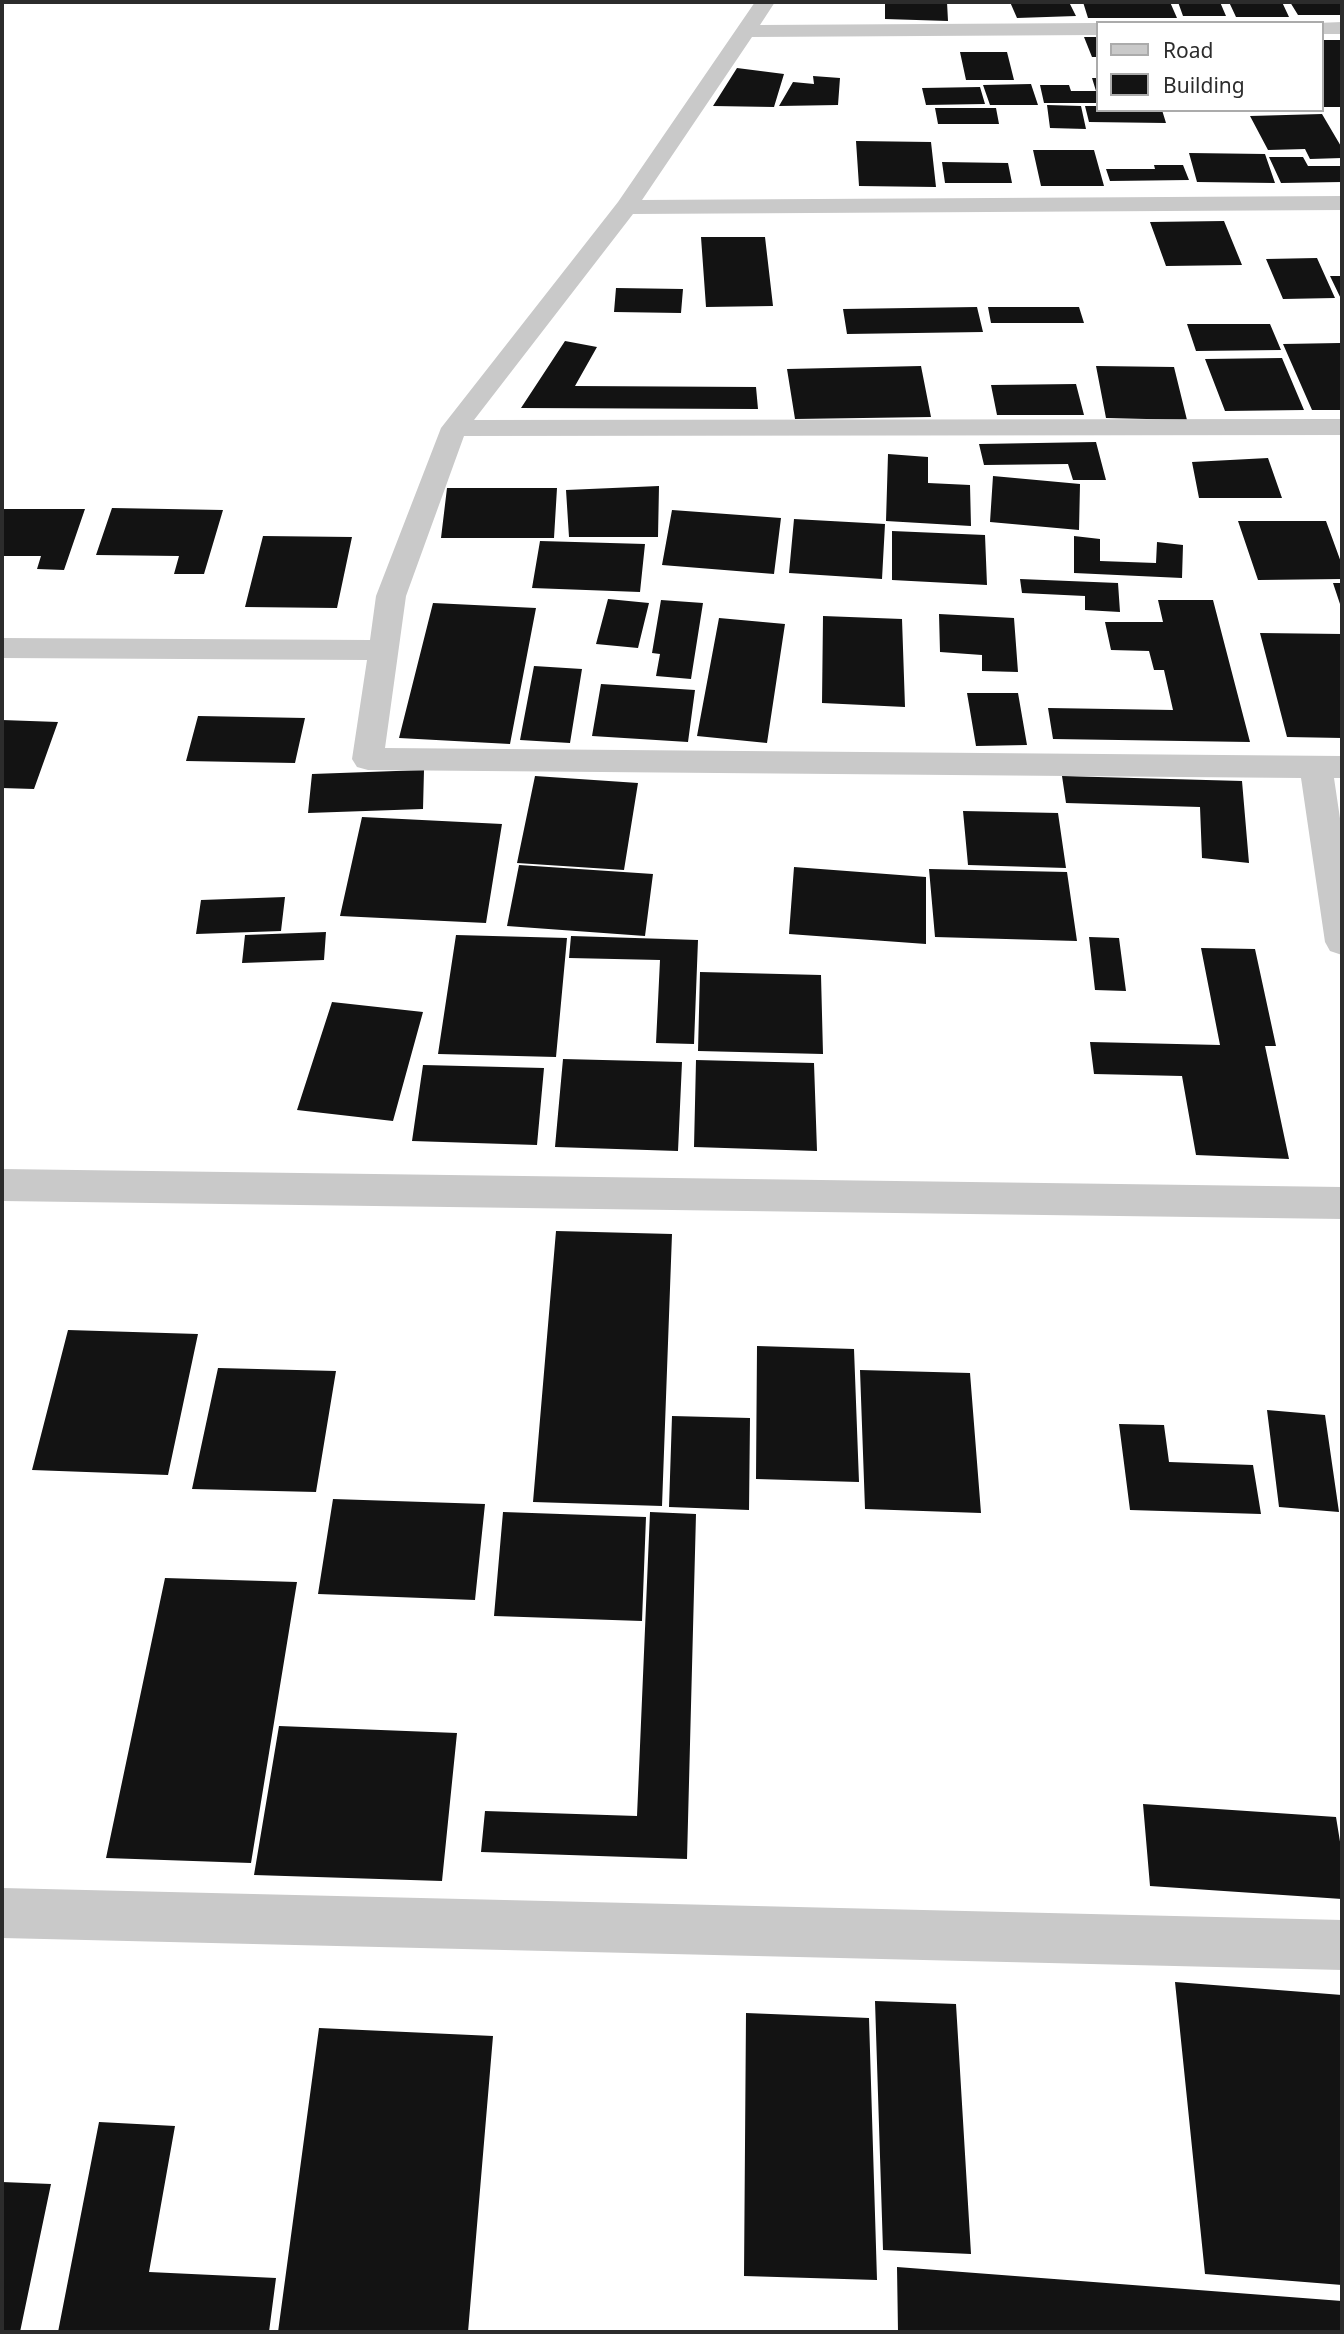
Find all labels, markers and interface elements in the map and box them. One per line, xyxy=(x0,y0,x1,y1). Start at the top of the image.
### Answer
legend xyxy=(1096,21,1323,112)
text: Road xyxy=(1163,36,1213,64)
text: Building xyxy=(1163,71,1245,99)

